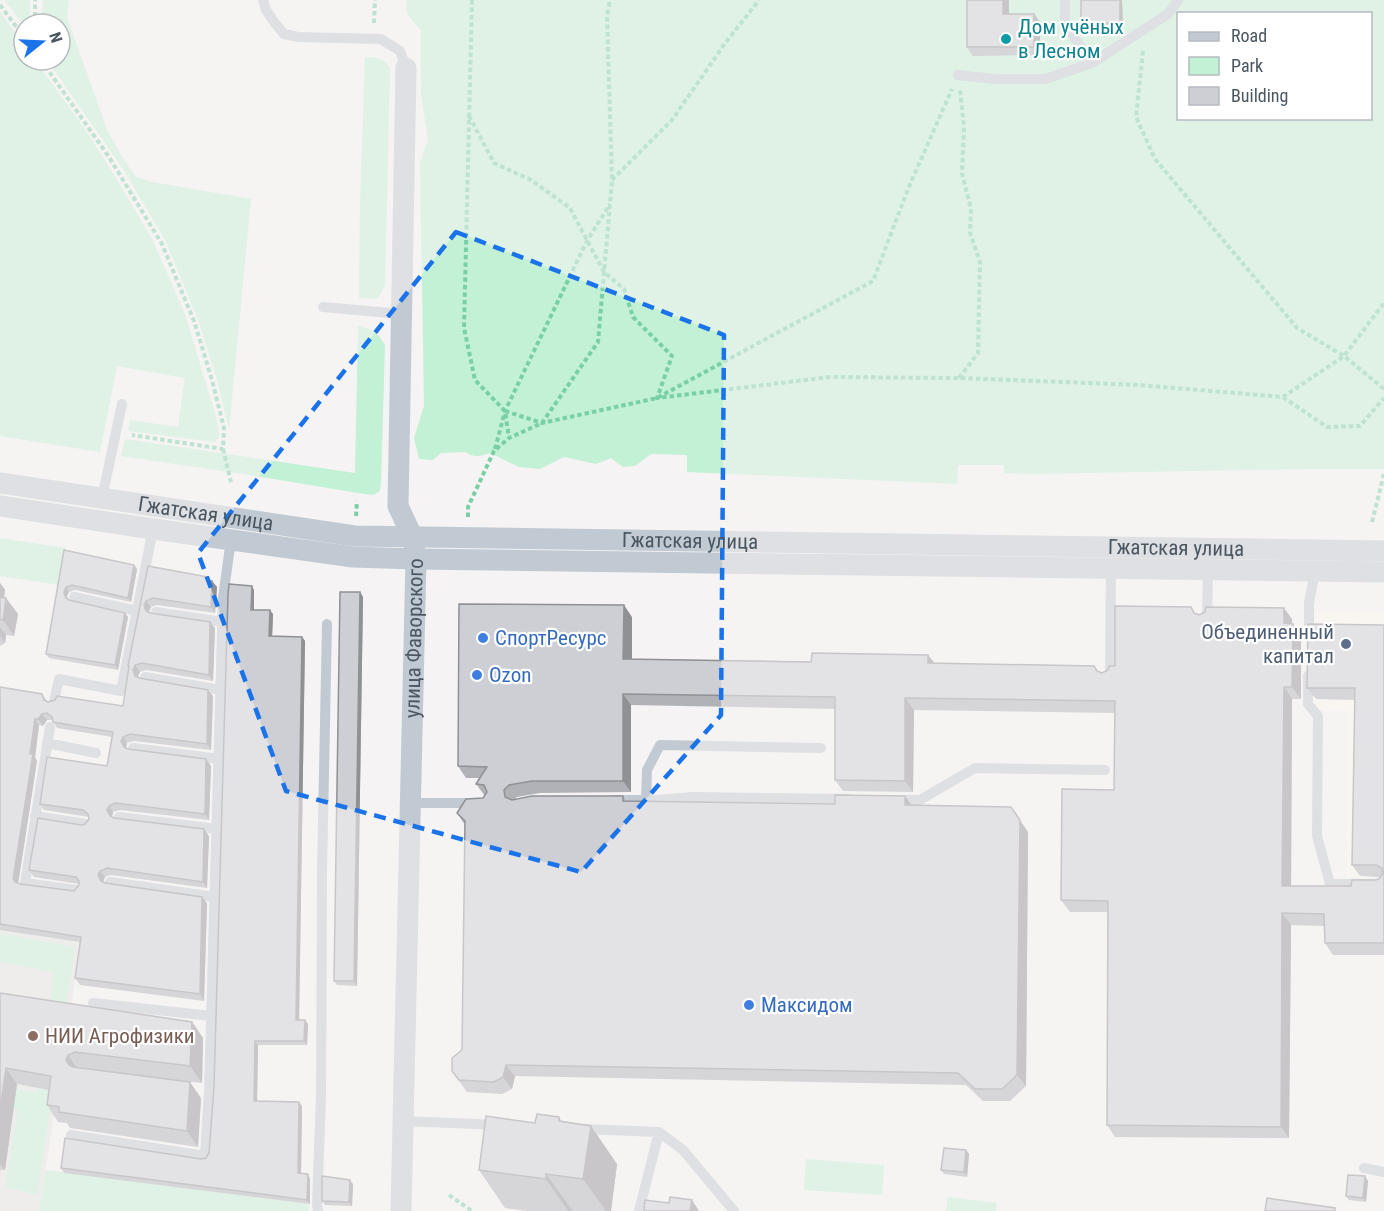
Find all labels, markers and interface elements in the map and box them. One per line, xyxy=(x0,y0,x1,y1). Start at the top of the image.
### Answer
north arrow xyxy=(12,12,72,72)
legend xyxy=(1177,12,1372,120)
place label: Дом учёных в Лесном xyxy=(1018,15,1124,63)
text: Road xyxy=(1231,25,1267,46)
text: N xyxy=(45,30,66,45)
marker: Дом учёных в Лесном xyxy=(999,32,1013,46)
text: Park xyxy=(1231,55,1263,76)
text: Building xyxy=(1231,85,1288,106)
street label: Гжатская улица xyxy=(137,492,275,536)
street label: Гжатская улица xyxy=(622,528,758,554)
street label: Гжатская улица xyxy=(1108,535,1244,561)
street label: улица Фаворского xyxy=(400,558,428,718)
place label: Объединенный капитал xyxy=(1201,620,1334,668)
place label: СпортРесурс xyxy=(495,626,606,650)
marker: СпортРесурс xyxy=(476,631,490,645)
marker: Объединенный капитал xyxy=(1339,637,1353,651)
place label: Ozon xyxy=(489,663,531,687)
marker: Ozon xyxy=(470,668,484,682)
place label: Максидом xyxy=(761,993,853,1017)
marker: Максидом xyxy=(742,998,756,1012)
place label: НИИ Агрофизики xyxy=(45,1024,194,1048)
marker: НИИ Агрофизики xyxy=(26,1029,40,1043)

